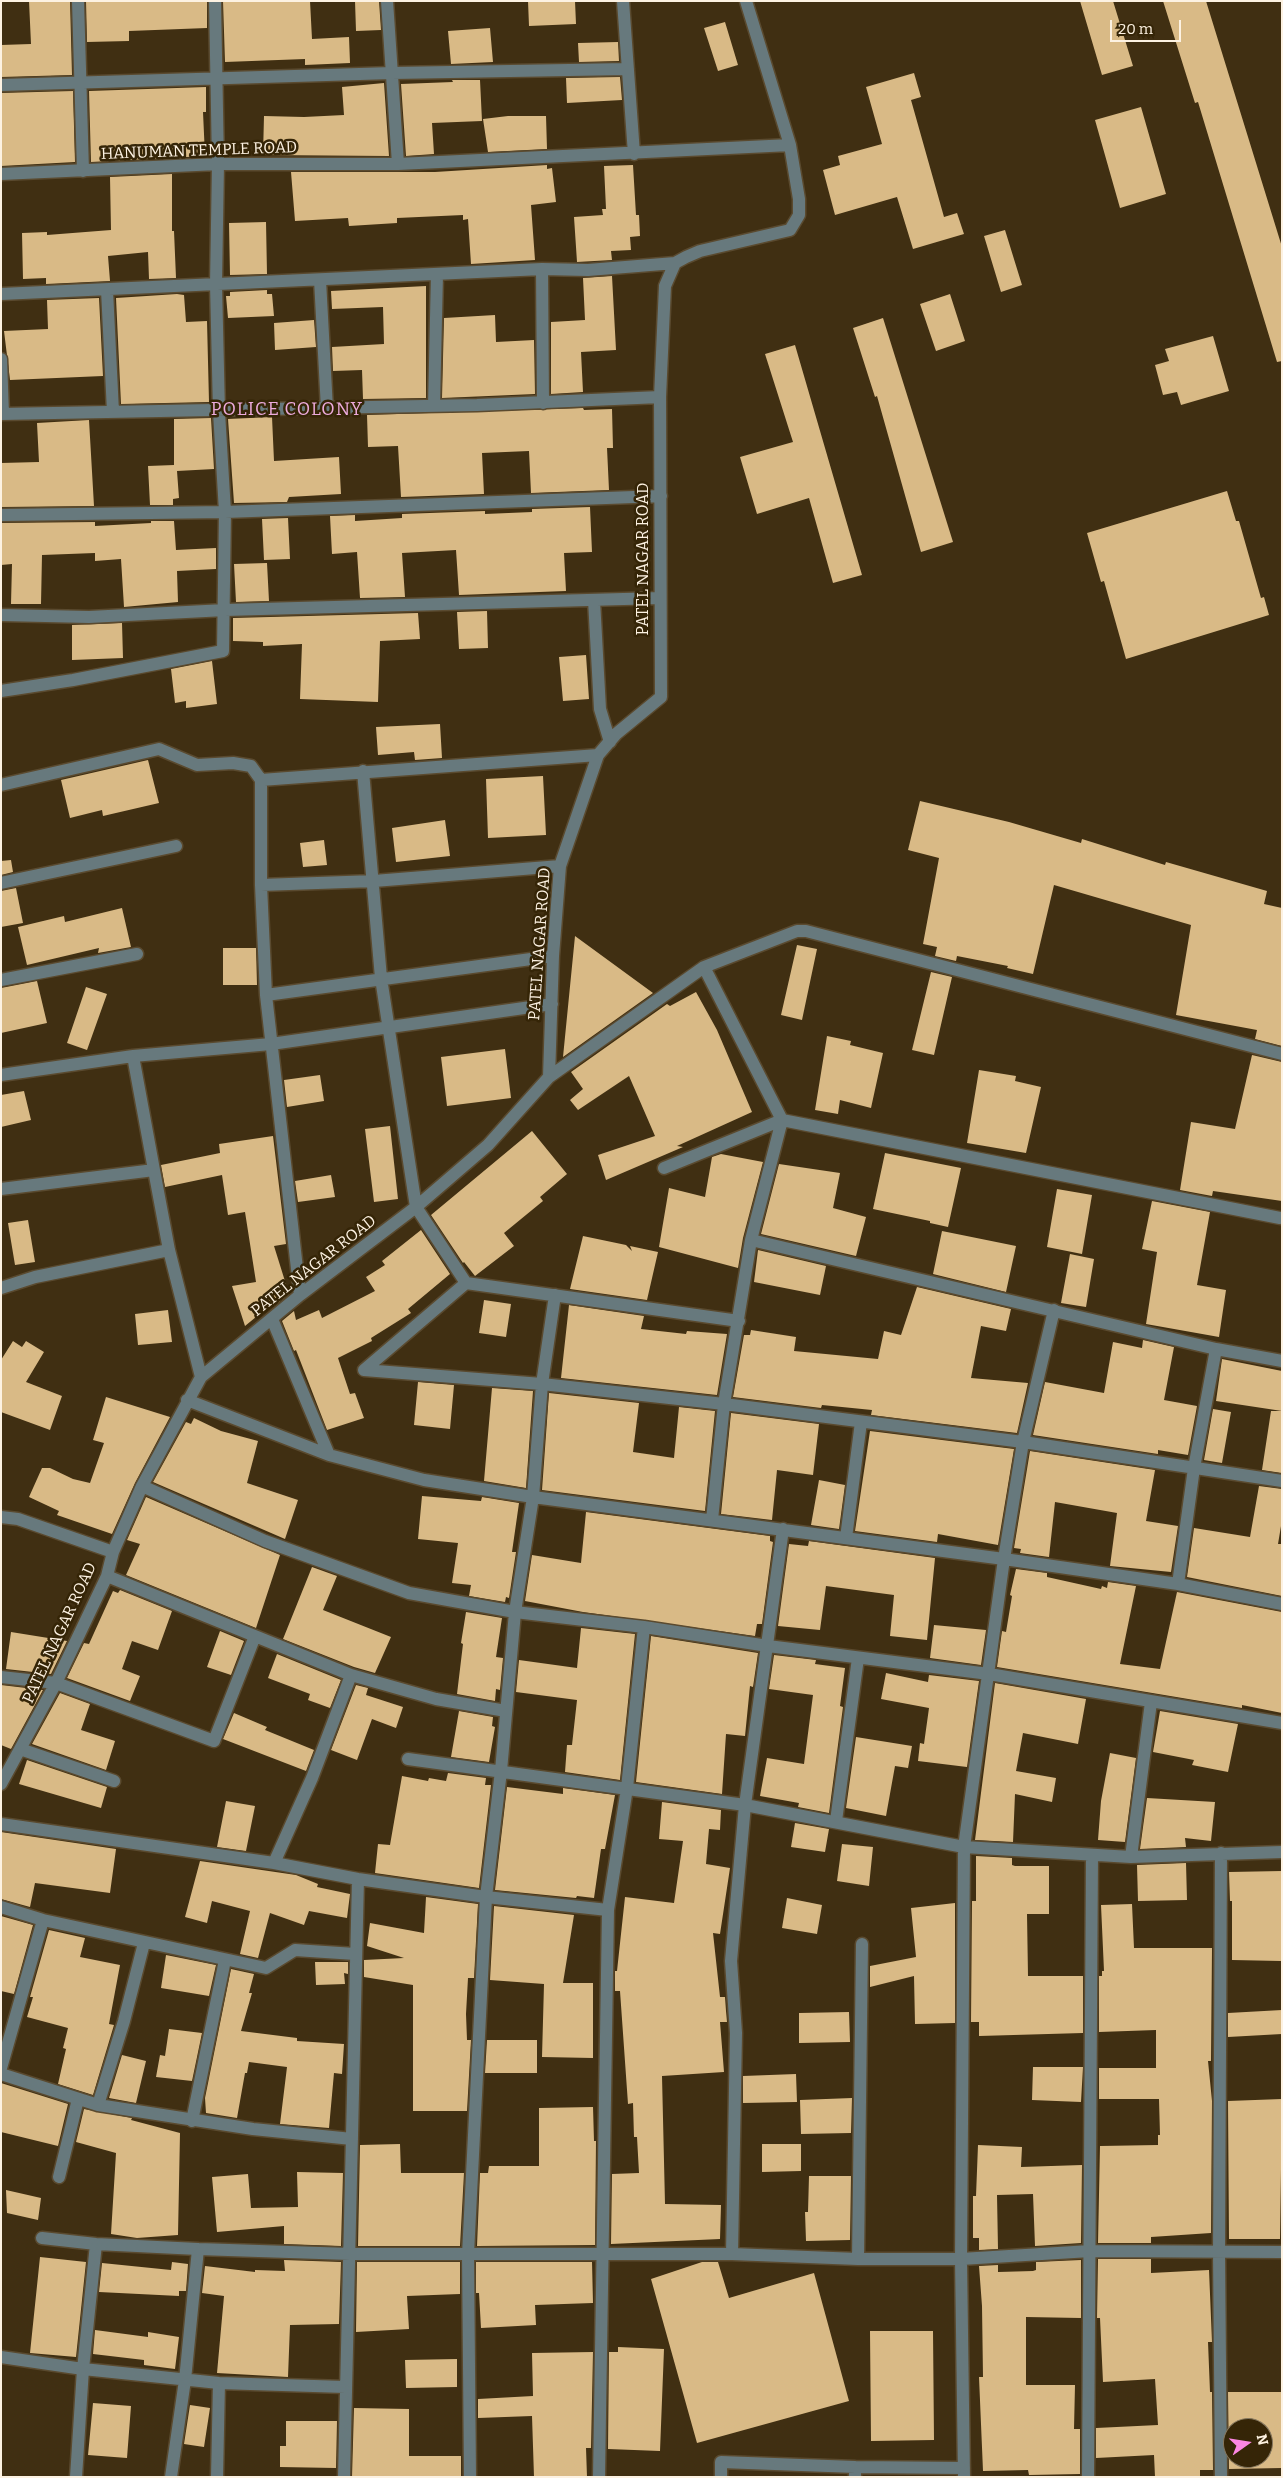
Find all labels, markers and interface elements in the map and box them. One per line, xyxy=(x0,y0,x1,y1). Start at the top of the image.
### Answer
scale bar xyxy=(1113,10,1184,42)
text: 20 m xyxy=(1118,20,1153,38)
street label: HANUMAN TEMPLE ROAD xyxy=(100,138,298,164)
district label: POLICE COLONY xyxy=(209,399,365,421)
street label: PATEL NAGAR ROAD xyxy=(634,482,654,636)
street label: PATEL NAGAR ROAD xyxy=(525,867,555,1021)
street label: PATEL NAGAR ROAD xyxy=(248,1211,380,1321)
street label: PATEL NAGAR ROAD xyxy=(19,1560,101,1706)
north arrow xyxy=(1223,2418,1273,2468)
text: N xyxy=(1253,2433,1272,2447)

